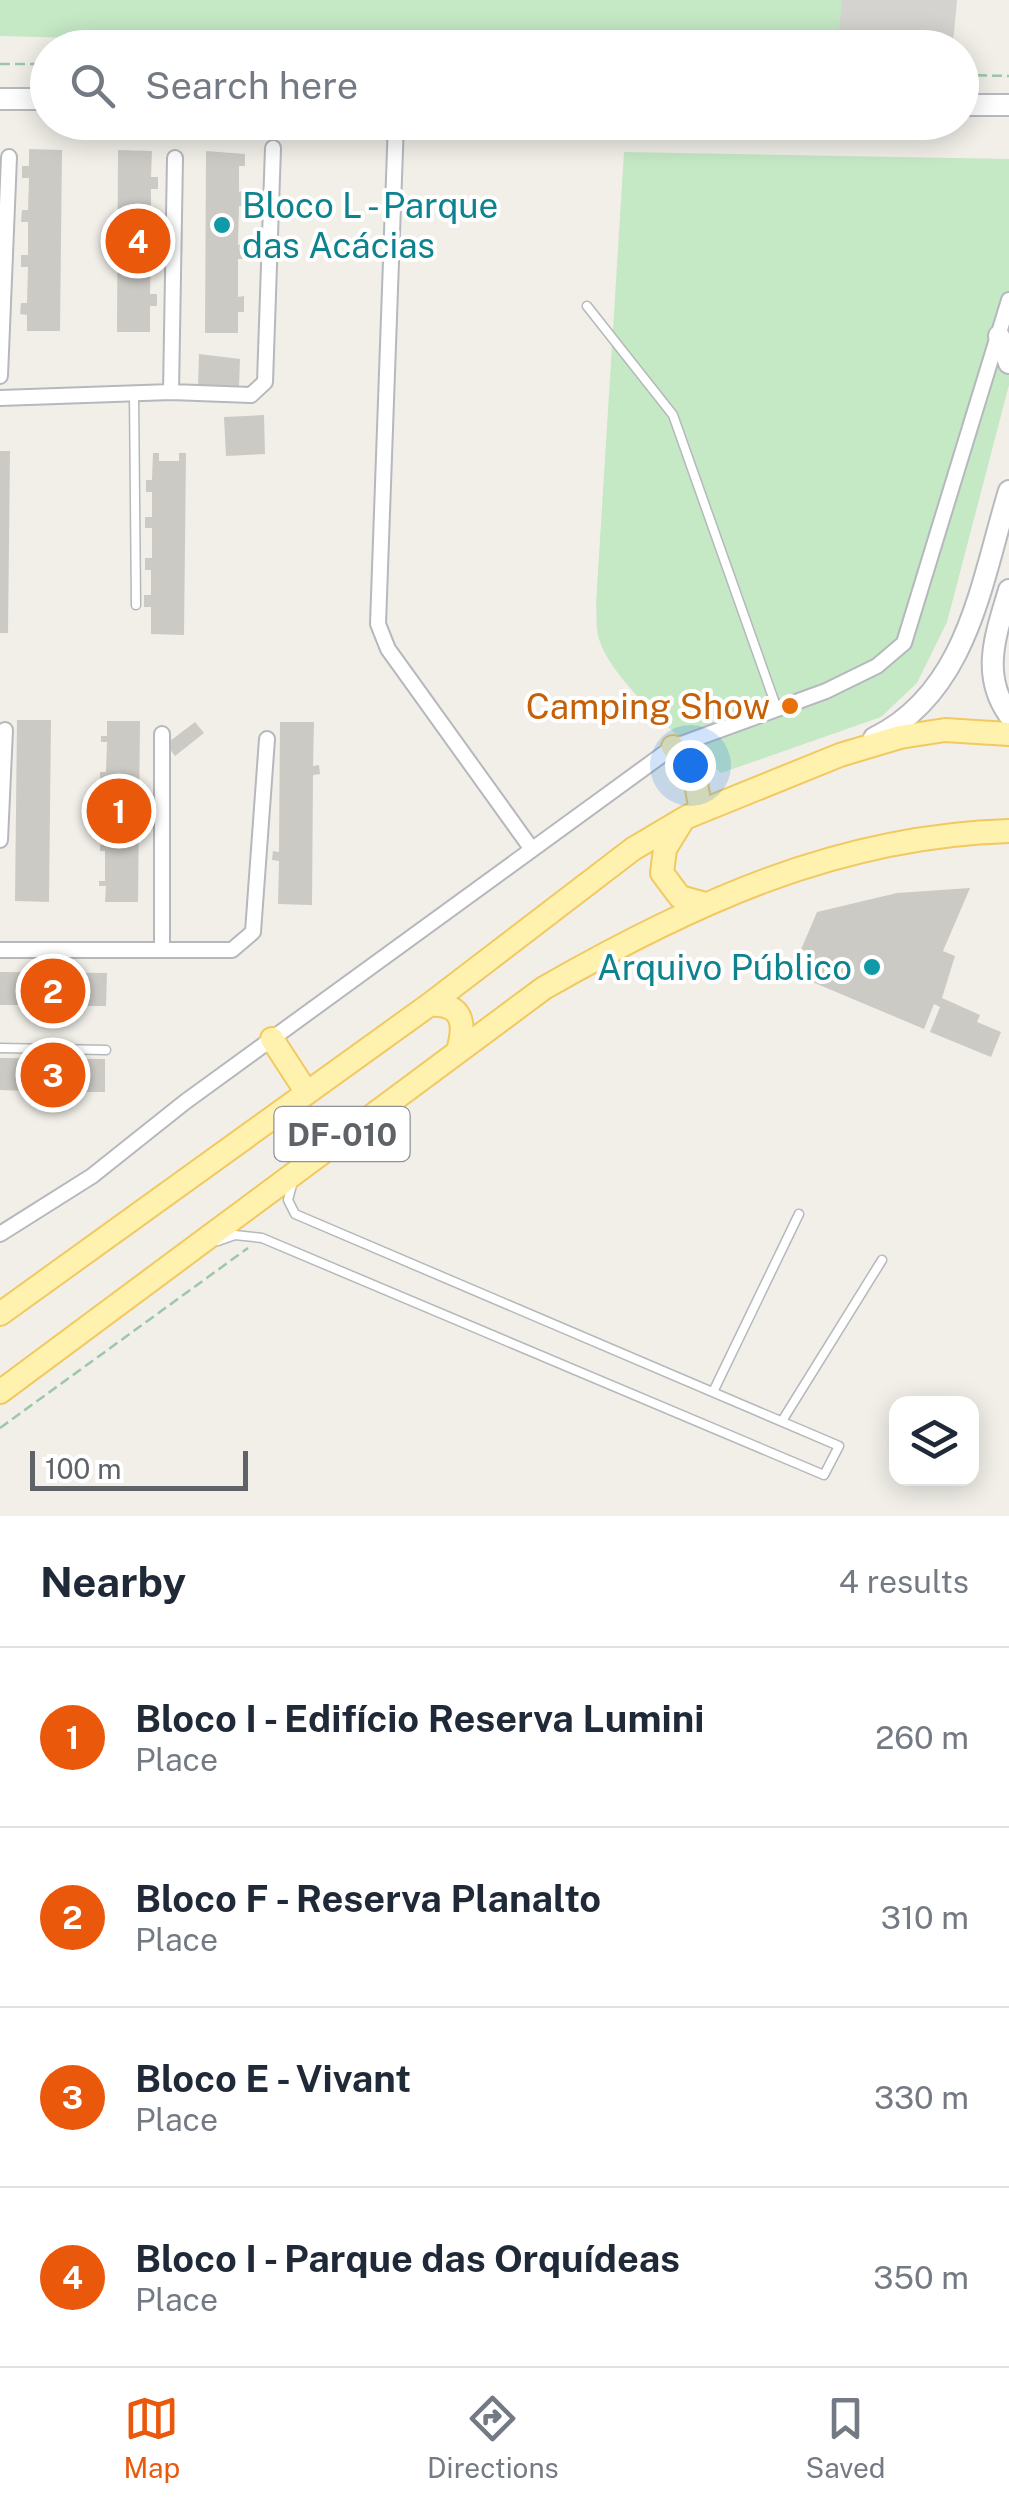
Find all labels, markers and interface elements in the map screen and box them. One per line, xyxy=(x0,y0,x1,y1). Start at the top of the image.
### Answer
search box xyxy=(30,30,979,140)
icon: search xyxy=(65,58,120,113)
text: Search here xyxy=(145,63,358,108)
place label: Bloco L - Parque das Acácias xyxy=(242,185,498,266)
pin: 4 xyxy=(106,204,170,278)
marker: Bloco L - Parque das Acácias xyxy=(211,214,233,236)
place label: Camping Show xyxy=(526,686,770,727)
marker: Camping Show xyxy=(779,695,801,717)
your location xyxy=(665,740,716,791)
pin: 1 xyxy=(86,774,152,848)
place label: Arquivo Público xyxy=(597,947,852,988)
pin: 2 xyxy=(20,954,86,1028)
marker: Arquivo Público xyxy=(861,956,883,978)
pin: 3 xyxy=(20,1038,86,1112)
road number: DF-010 xyxy=(274,1107,410,1161)
map controls xyxy=(889,1396,979,1486)
button: layers xyxy=(889,1396,979,1486)
scale bar xyxy=(30,1446,248,1490)
text: 100 m xyxy=(45,1452,122,1485)
text: Nearby xyxy=(40,1557,186,1606)
text: 4 results xyxy=(839,1563,969,1600)
text: Bloco I - Edifício Reserva Lumini xyxy=(135,1696,704,1741)
text: 1 xyxy=(66,1719,79,1756)
text: 260 m xyxy=(875,1719,969,1756)
text: Place xyxy=(135,1741,218,1778)
text: Bloco F - Reserva Planalto xyxy=(135,1876,601,1921)
text: 2 xyxy=(62,1899,83,1936)
text: 310 m xyxy=(881,1899,969,1936)
text: Place xyxy=(135,1921,218,1958)
text: Bloco E - Vivant xyxy=(135,2056,411,2101)
text: 3 xyxy=(62,2079,83,2116)
text: 330 m xyxy=(874,2079,969,2116)
text: Place xyxy=(135,2101,218,2138)
text: Bloco I - Parque das Orquídeas xyxy=(135,2236,680,2281)
text: 4 xyxy=(62,2259,83,2296)
text: 350 m xyxy=(873,2259,969,2296)
text: Place xyxy=(135,2281,218,2318)
tab: Map xyxy=(123,2391,180,2484)
tab: Directions xyxy=(427,2391,559,2484)
tab: Saved xyxy=(805,2391,886,2484)

